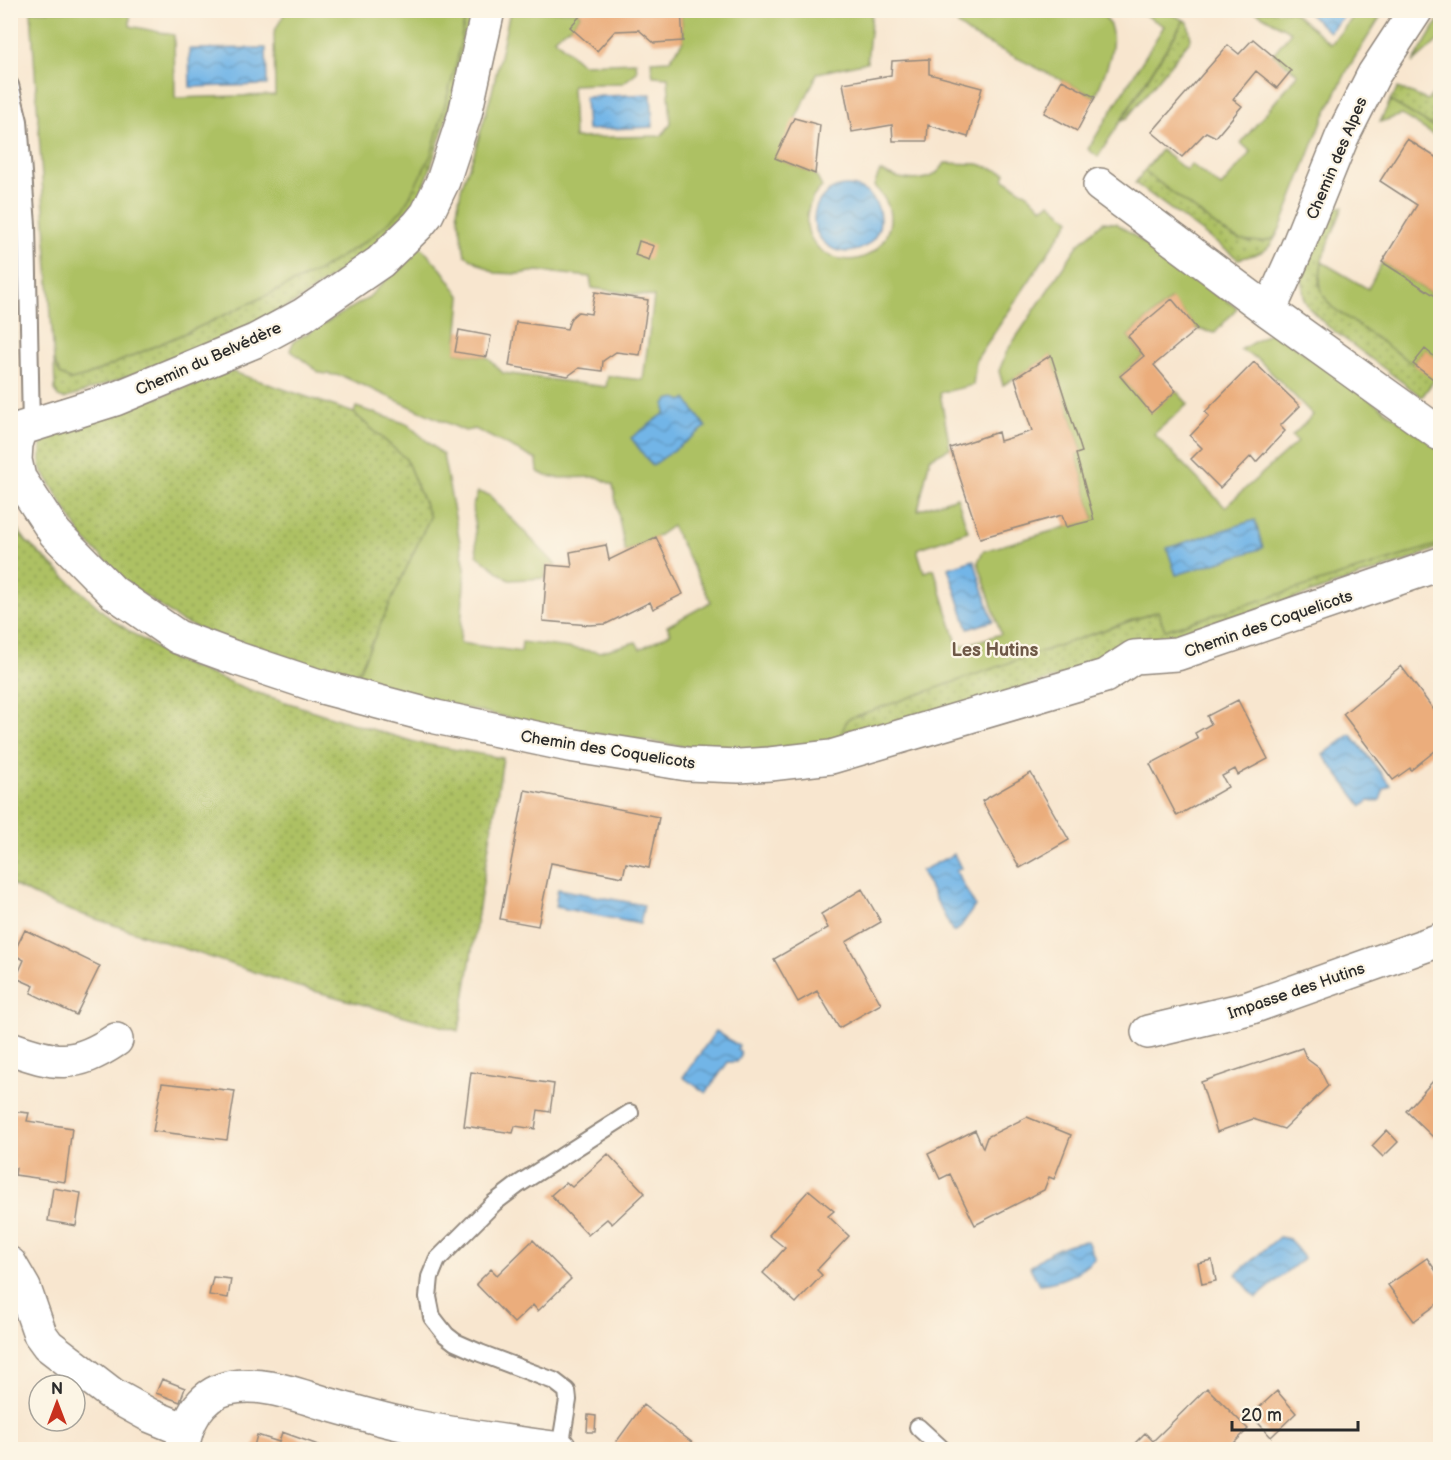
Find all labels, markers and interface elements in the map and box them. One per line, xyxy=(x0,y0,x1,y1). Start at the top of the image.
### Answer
street label: Chemin des Alpes xyxy=(1303,95,1372,223)
street label: Chemin du Belvédère xyxy=(133,318,285,400)
street label: Chemin des Coquelicots xyxy=(1182,587,1355,662)
district label: Les Hutins xyxy=(952,640,1039,661)
street label: Chemin des Coquelicots xyxy=(519,727,697,774)
street label: Impasse des Hutins xyxy=(1226,959,1367,1024)
north arrow xyxy=(27,1373,87,1433)
text: N xyxy=(51,1380,63,1399)
scale bar xyxy=(1232,1394,1358,1432)
text: 20 m xyxy=(1241,1405,1282,1426)

